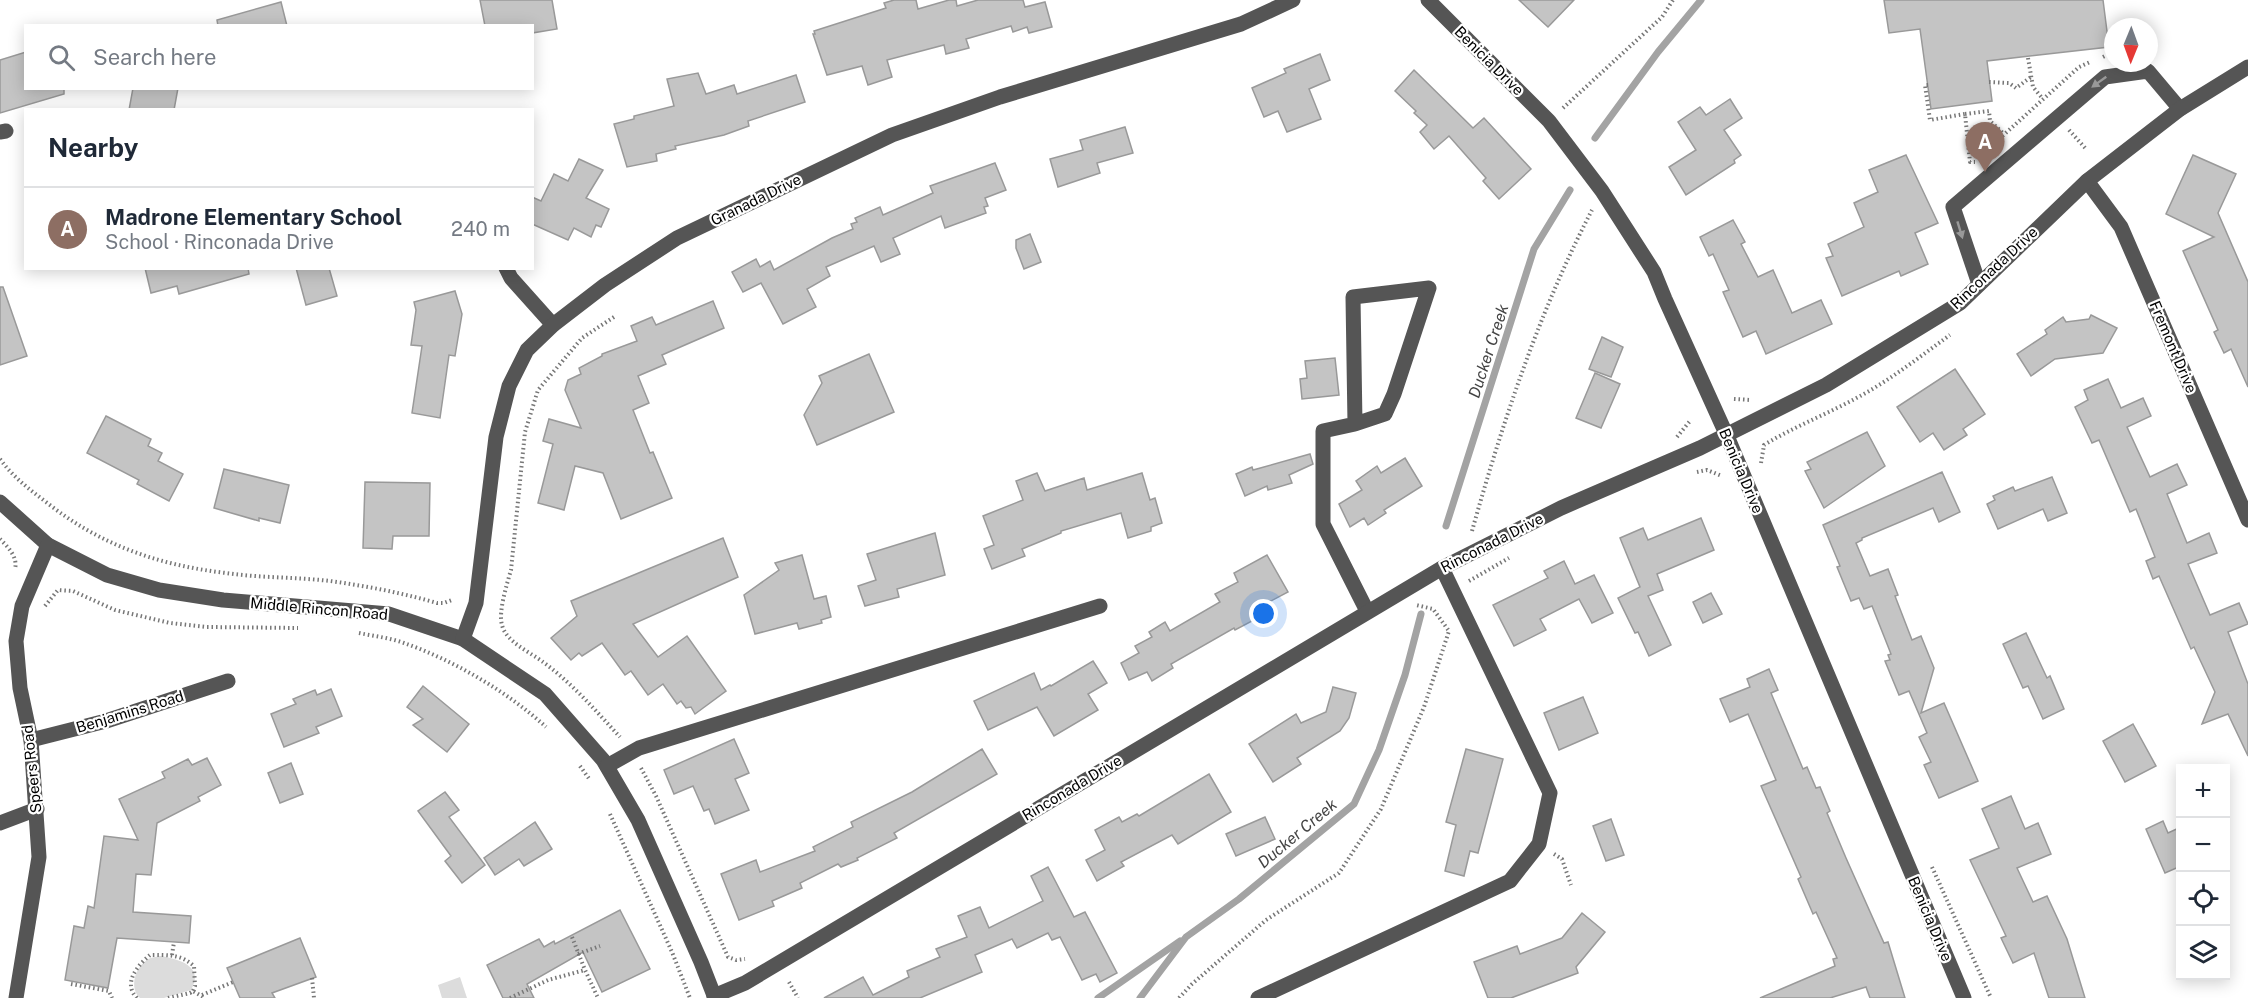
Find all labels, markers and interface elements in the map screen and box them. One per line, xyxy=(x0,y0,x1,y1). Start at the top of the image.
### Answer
north arrow xyxy=(2104,18,2158,72)
street label: Benicia Drive xyxy=(1451,23,1527,99)
search box xyxy=(24,24,534,90)
icon: search xyxy=(45,41,78,74)
text: Search here xyxy=(93,44,217,70)
one-way arrow xyxy=(2091,76,2107,88)
pin: A xyxy=(1966,122,2004,172)
text: Nearby xyxy=(48,132,138,163)
street label: Granada Drive xyxy=(708,170,804,229)
text: Madrone Elementary School xyxy=(105,204,402,230)
text: A xyxy=(60,217,75,241)
text: 240 m xyxy=(451,217,510,241)
one-way arrow xyxy=(1956,221,1965,239)
street label: Rinconada Drive xyxy=(1947,223,2041,312)
text: School · Rinconada Drive xyxy=(105,230,334,254)
street label: Fremont Drive xyxy=(2146,298,2200,395)
water label: Ducker Creek xyxy=(1464,301,1513,400)
street label: Benicia Drive xyxy=(1716,426,1767,516)
street label: Rinconada Drive xyxy=(1438,509,1546,576)
street label: Middle Rincon Road xyxy=(250,594,389,623)
your location xyxy=(1249,599,1278,628)
street label: Benjamins Road xyxy=(74,687,186,736)
street label: Speers Road xyxy=(18,724,45,814)
street label: Rinconada Drive xyxy=(1019,751,1124,824)
map controls xyxy=(2176,764,2230,980)
button: + xyxy=(2176,764,2230,818)
water label: Ducker Creek xyxy=(1254,795,1341,872)
button: − xyxy=(2176,818,2230,872)
button: locate xyxy=(2176,872,2230,926)
street label: Benicia Drive xyxy=(1905,874,1956,964)
button: layers xyxy=(2176,926,2230,980)

